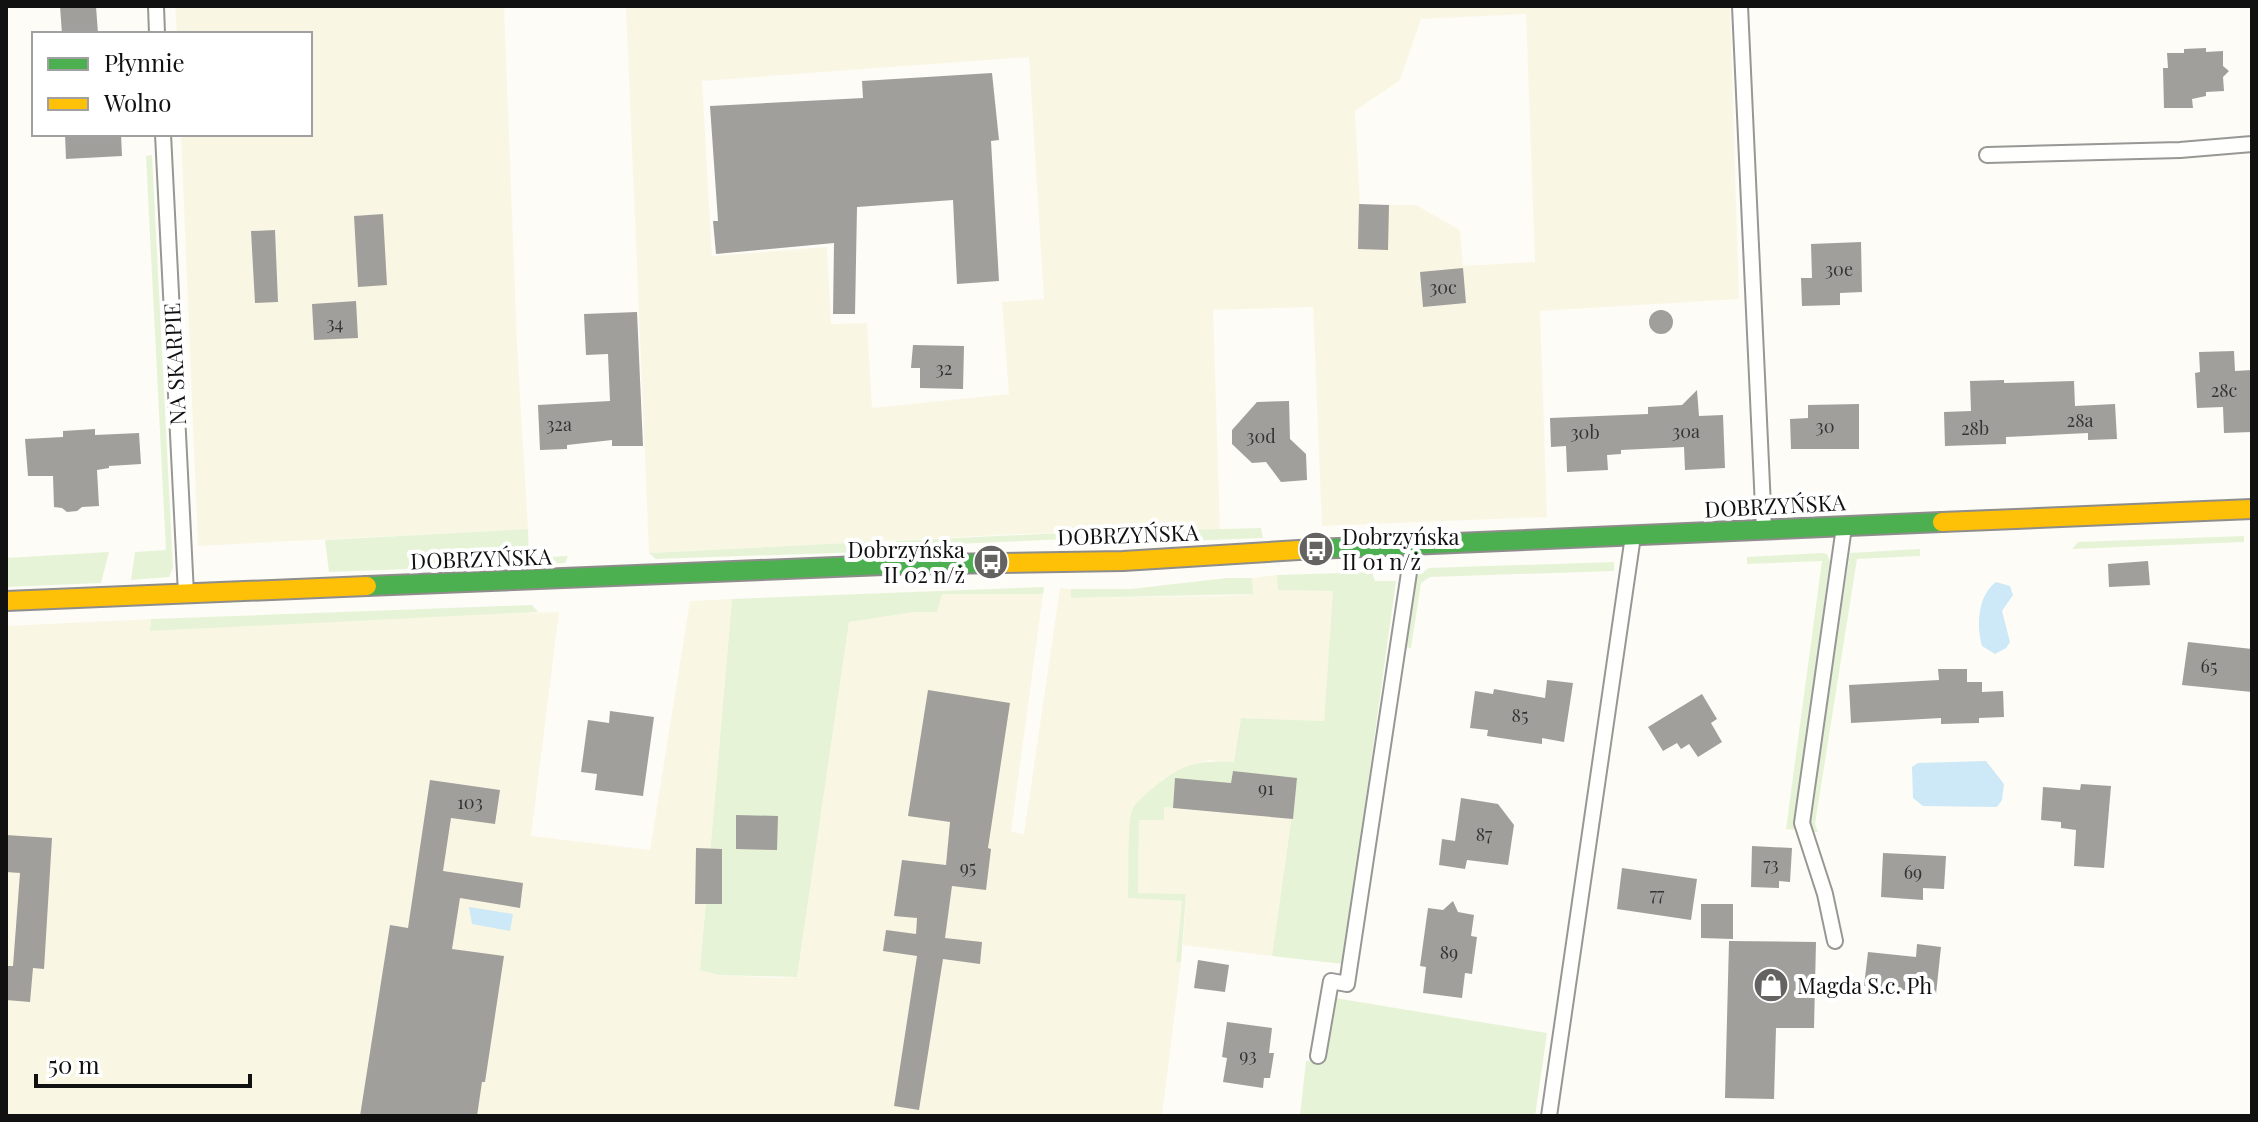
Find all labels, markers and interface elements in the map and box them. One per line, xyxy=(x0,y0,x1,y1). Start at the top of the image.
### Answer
legend xyxy=(32,32,312,136)
text: Płynnie xyxy=(104,46,185,78)
text: Wolno xyxy=(103,86,171,118)
house number: 30e xyxy=(1825,257,1853,281)
house number: 30c xyxy=(1429,275,1457,299)
street label: NA SKARPIE xyxy=(156,302,192,426)
house number: 34 xyxy=(326,311,344,335)
house number: 32 xyxy=(936,356,952,380)
house number: 28c xyxy=(2211,378,2238,402)
house number: 28a xyxy=(2067,408,2094,432)
house number: 32a xyxy=(546,412,572,436)
house number: 30 xyxy=(1816,414,1834,438)
house number: 28b xyxy=(1961,416,1989,440)
house number: 30a xyxy=(1672,419,1700,443)
house number: 30b xyxy=(1570,420,1600,444)
house number: 30d xyxy=(1246,424,1276,448)
street label: DOBRZYŃSKA xyxy=(1704,486,1847,524)
street label: DOBRZYŃSKA xyxy=(1057,517,1199,551)
place label: Dobrzyńska II 01 n/ż xyxy=(1342,521,1460,576)
bus stop icon: Dobrzyńska II 01 n/ż xyxy=(1297,530,1335,568)
place label: Dobrzyńska II 02 n/ż xyxy=(847,534,965,589)
street label: DOBRZYŃSKA xyxy=(410,541,552,575)
bus stop icon: Dobrzyńska II 02 n/ż xyxy=(972,543,1010,581)
house number: 65 xyxy=(2201,654,2217,678)
house number: 85 xyxy=(1512,703,1528,727)
house number: 91 xyxy=(1258,776,1274,800)
house number: 103 xyxy=(457,790,483,814)
house number: 87 xyxy=(1476,822,1493,846)
house number: 73 xyxy=(1763,852,1779,876)
house number: 95 xyxy=(960,855,976,879)
house number: 69 xyxy=(1904,860,1922,884)
house number: 77 xyxy=(1650,882,1665,906)
house number: 89 xyxy=(1440,940,1458,964)
shop icon: Magda S.c. Ph xyxy=(1752,966,1790,1004)
place label: Magda S.c. Ph xyxy=(1797,970,1932,1000)
scale bar xyxy=(36,1038,250,1088)
house number: 93 xyxy=(1239,1043,1257,1067)
text: 50 m xyxy=(48,1048,100,1080)

